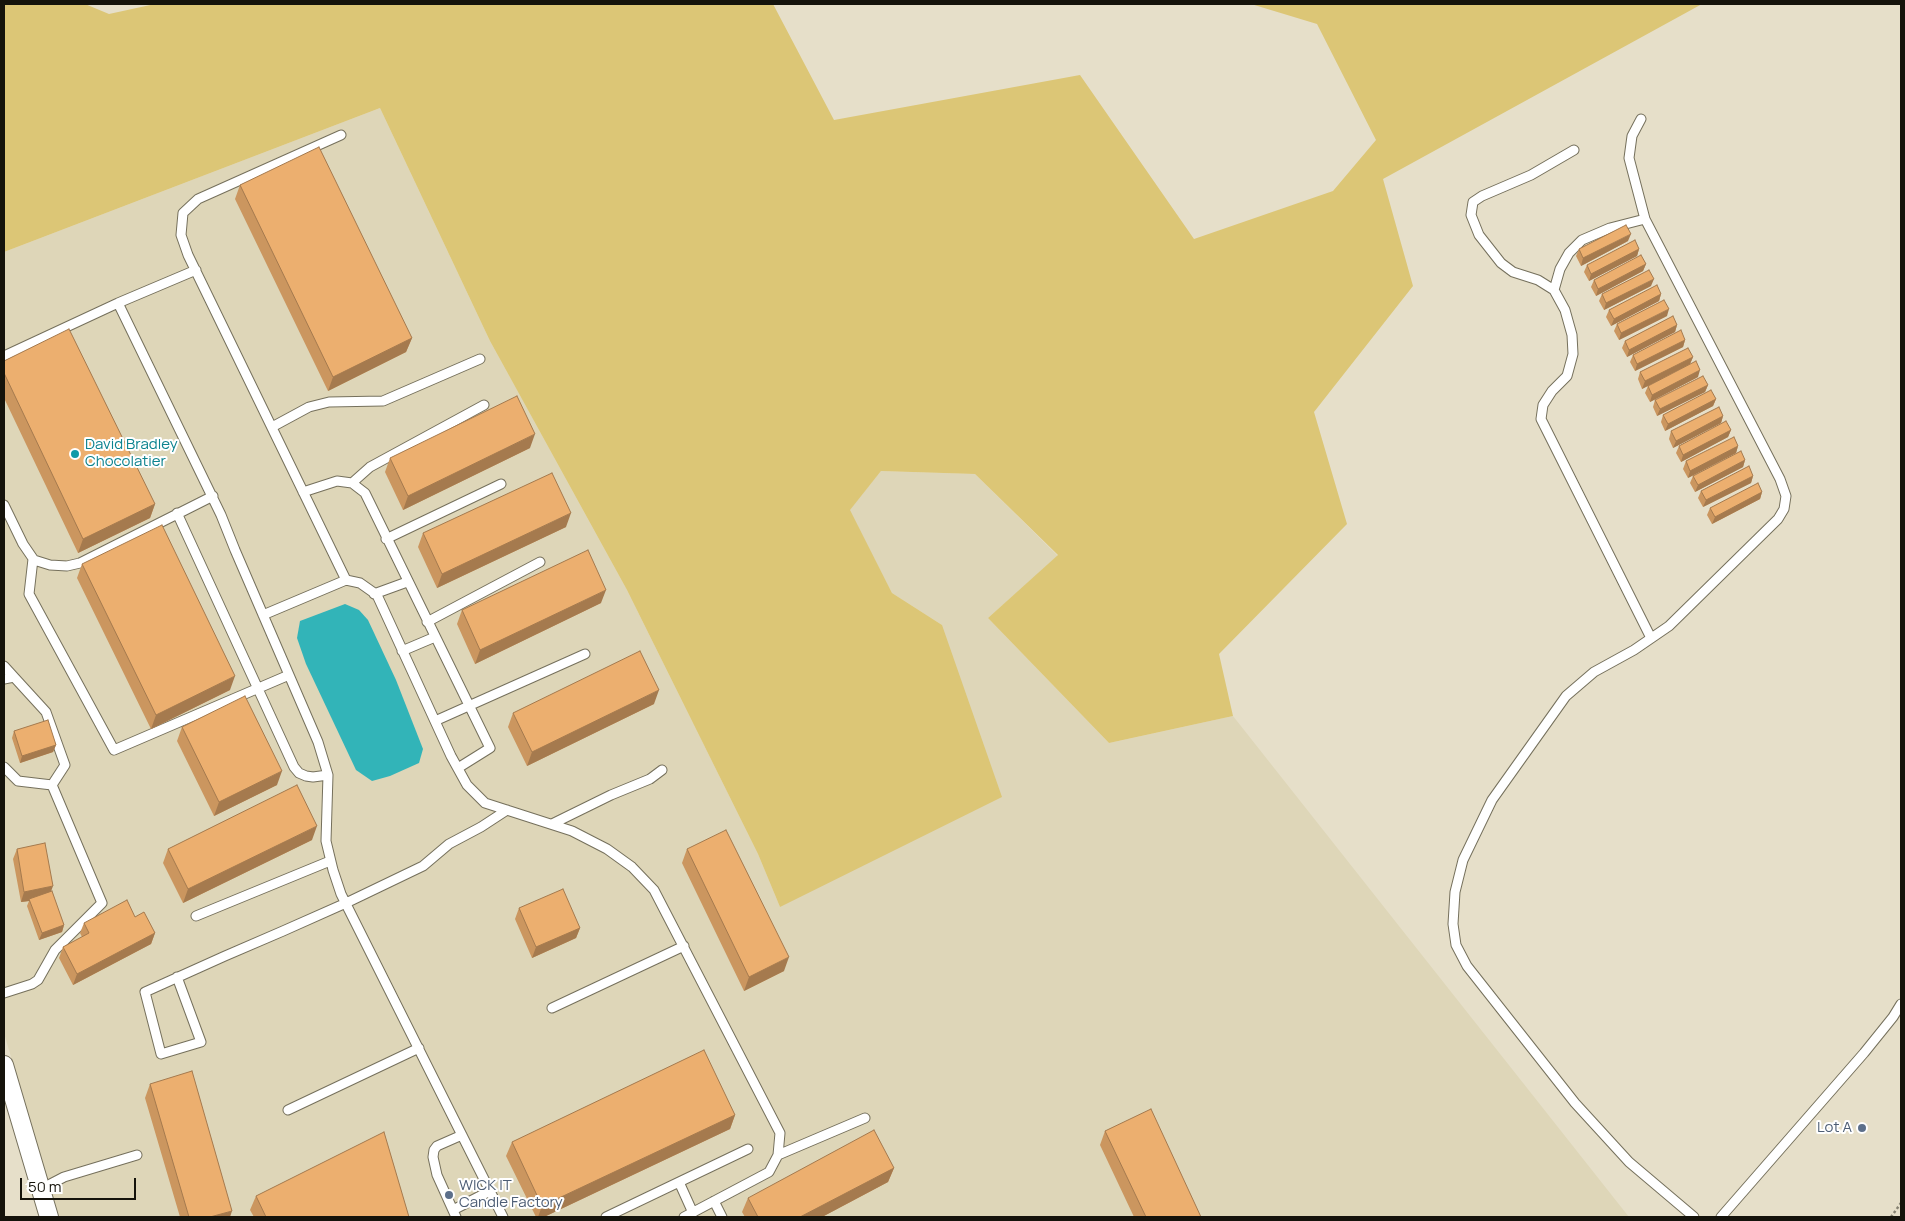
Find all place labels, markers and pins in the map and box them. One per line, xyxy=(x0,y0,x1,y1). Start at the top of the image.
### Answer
place label: David Bradley Chocolatier xyxy=(85,436,178,471)
marker: David Bradley Chocolatier xyxy=(69,448,81,460)
place label: Lot A xyxy=(1817,1119,1852,1137)
marker: Lot A xyxy=(1856,1122,1868,1134)
place label: WICK IT Candle Factory xyxy=(459,1177,563,1212)
marker: WICK IT Candle Factory xyxy=(443,1189,455,1201)

